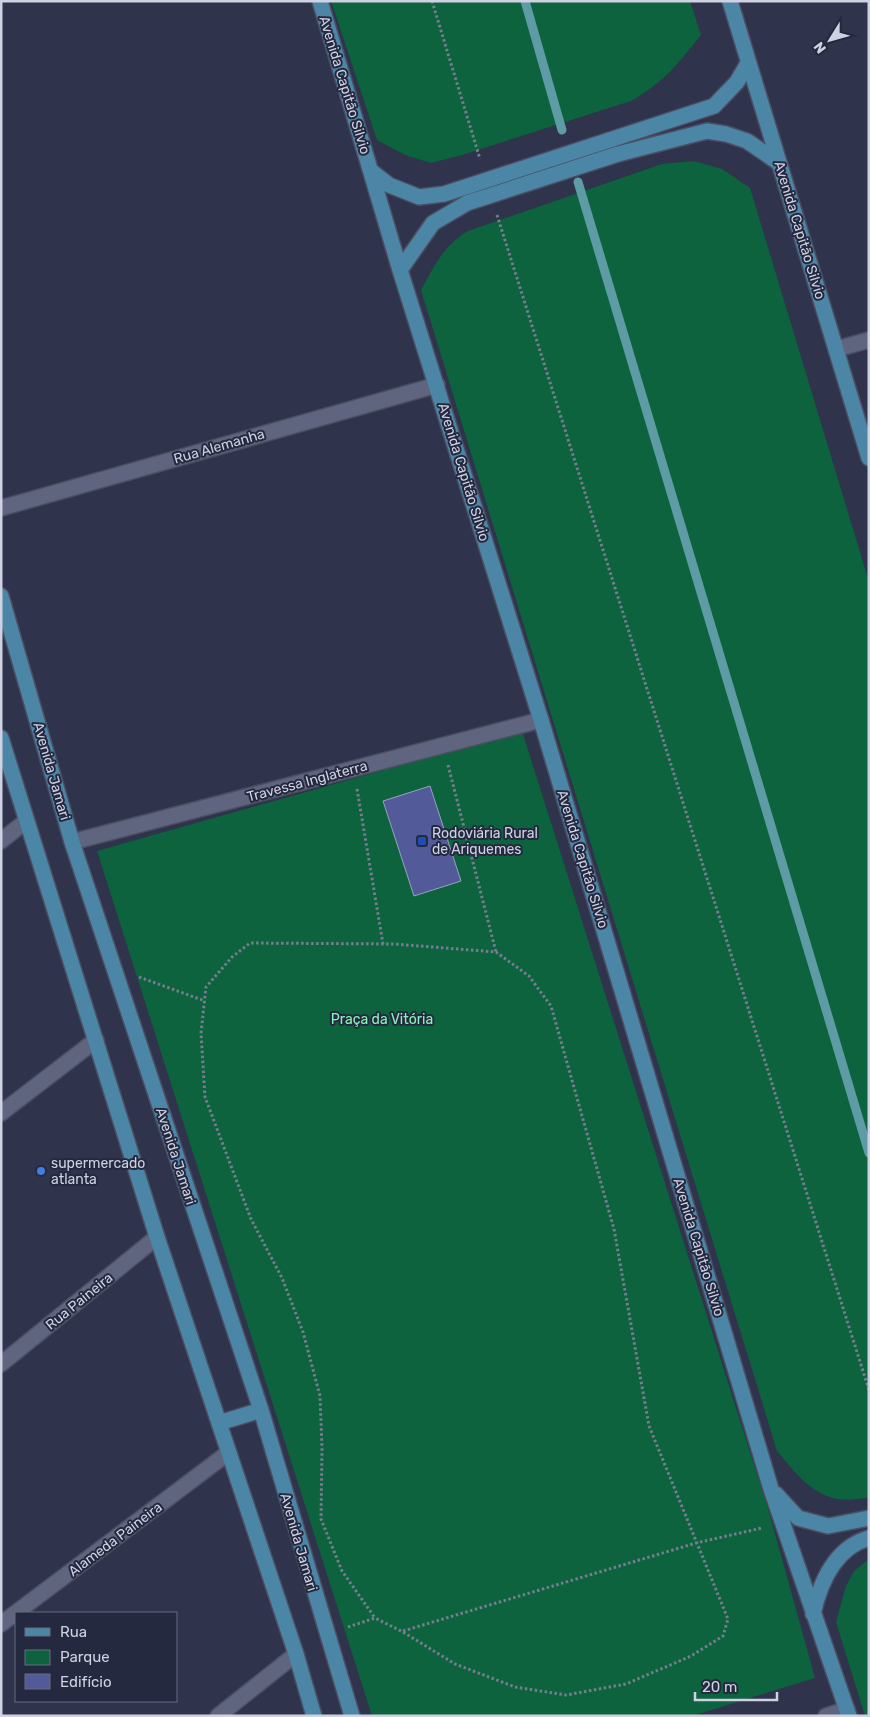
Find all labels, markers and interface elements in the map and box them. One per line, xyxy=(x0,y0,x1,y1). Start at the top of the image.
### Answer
street label: Avenida Capitão Silvio xyxy=(315,14,374,156)
north arrow xyxy=(805,15,855,65)
text: N xyxy=(810,38,830,57)
street label: Avenida Capitão Silvio xyxy=(770,159,829,301)
street label: Avenida Capitão Silvio xyxy=(434,401,493,543)
street label: Rua Alemanha xyxy=(172,425,267,468)
street label: Avenida Jamari xyxy=(29,720,74,822)
street label: Travessa Inglaterra xyxy=(245,757,369,806)
street label: Avenida Capitão Silvio xyxy=(553,788,612,930)
place label: Rodoviária Rural de Ariquemes xyxy=(432,825,538,858)
marker: Rodoviária Rural de Ariquemes xyxy=(416,835,428,847)
park label: Praça da Vitória xyxy=(331,1011,433,1028)
street label: Avenida Jamari xyxy=(152,1105,199,1207)
place label: supermercado atlanta xyxy=(51,1155,145,1188)
marker: supermercado atlanta xyxy=(35,1165,47,1177)
street label: Avenida Capitão Silvio xyxy=(669,1176,728,1318)
street label: Rua Paineira xyxy=(42,1269,116,1334)
street label: Avenida Jamari xyxy=(276,1491,321,1593)
street label: Alameda Paineira xyxy=(65,1499,166,1580)
legend xyxy=(15,1612,178,1702)
text: Rua xyxy=(60,1623,87,1641)
text: Parque xyxy=(60,1648,110,1666)
scale bar xyxy=(695,1670,778,1702)
text: Edifício xyxy=(60,1673,112,1691)
text: 20 m xyxy=(702,1678,737,1696)

